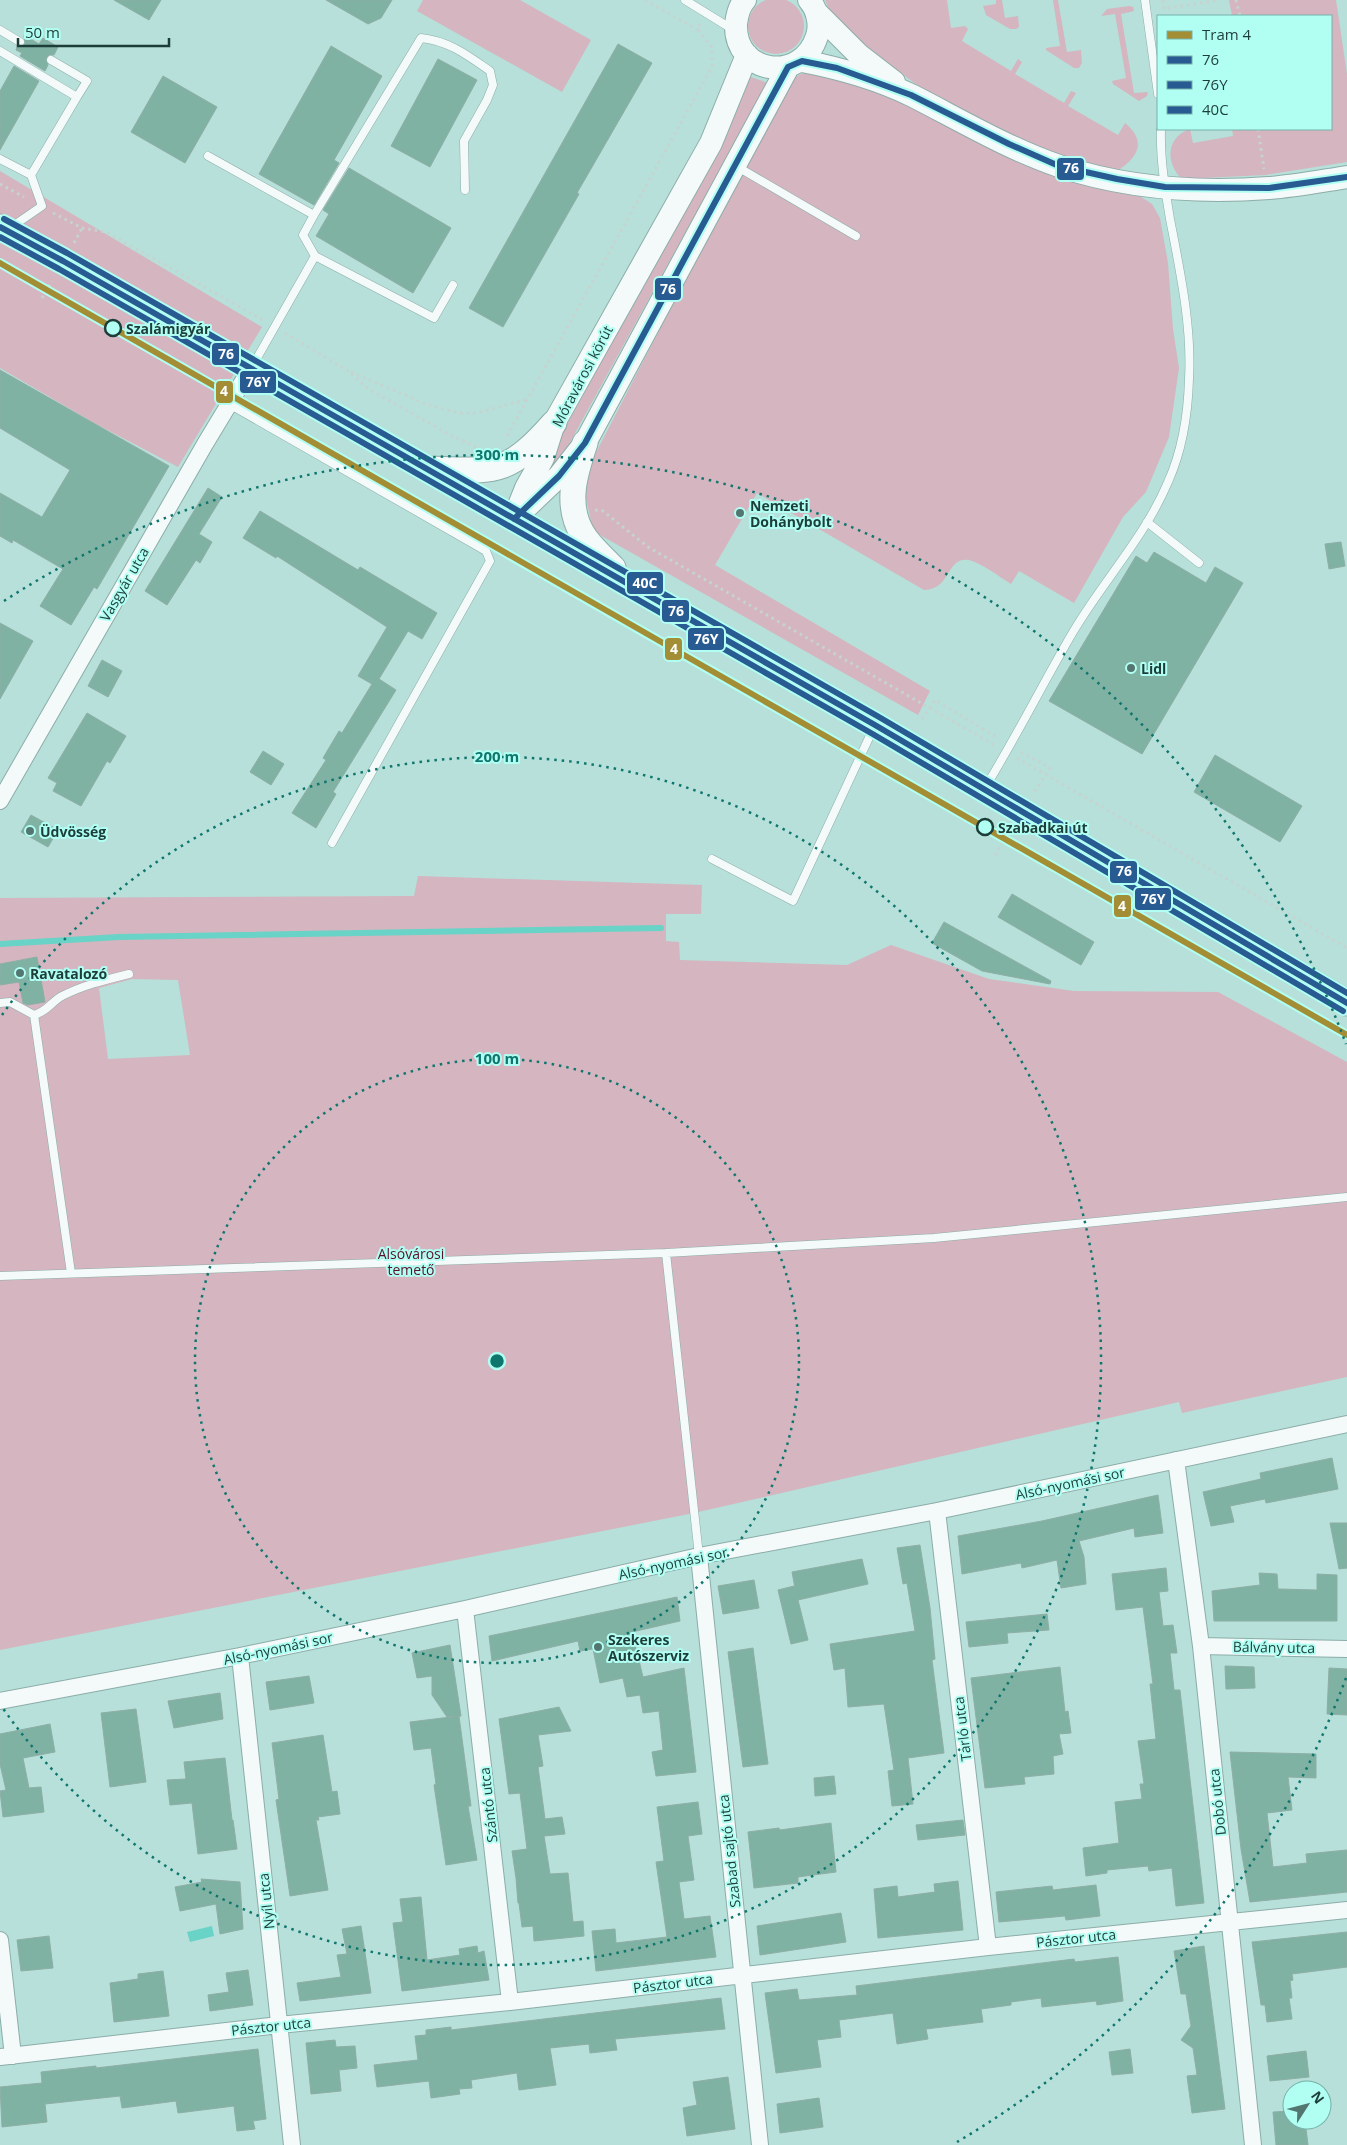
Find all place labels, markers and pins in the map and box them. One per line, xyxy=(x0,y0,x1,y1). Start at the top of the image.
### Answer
marker: Szalámigyár xyxy=(104,319,122,337)
place label: Szalámigyár xyxy=(126,319,211,338)
place label: Nemzeti Dohánybolt xyxy=(750,496,832,531)
marker: Nemzeti Dohánybolt xyxy=(734,507,746,519)
place label: Lidl xyxy=(1141,659,1166,678)
marker: Lidl xyxy=(1125,662,1137,674)
marker: Szabadkai út xyxy=(976,818,994,836)
place label: Szabadkai út xyxy=(998,818,1088,837)
place label: Üdvösség xyxy=(40,822,106,841)
marker: Üdvösség xyxy=(24,825,36,837)
place label: Ravatalozó xyxy=(30,964,107,983)
marker: Ravatalozó xyxy=(14,967,26,979)
centre of rings xyxy=(488,1352,506,1370)
place label: Szekeres Autószerviz xyxy=(608,1630,689,1665)
marker: Szekeres Autószerviz xyxy=(592,1641,604,1653)

